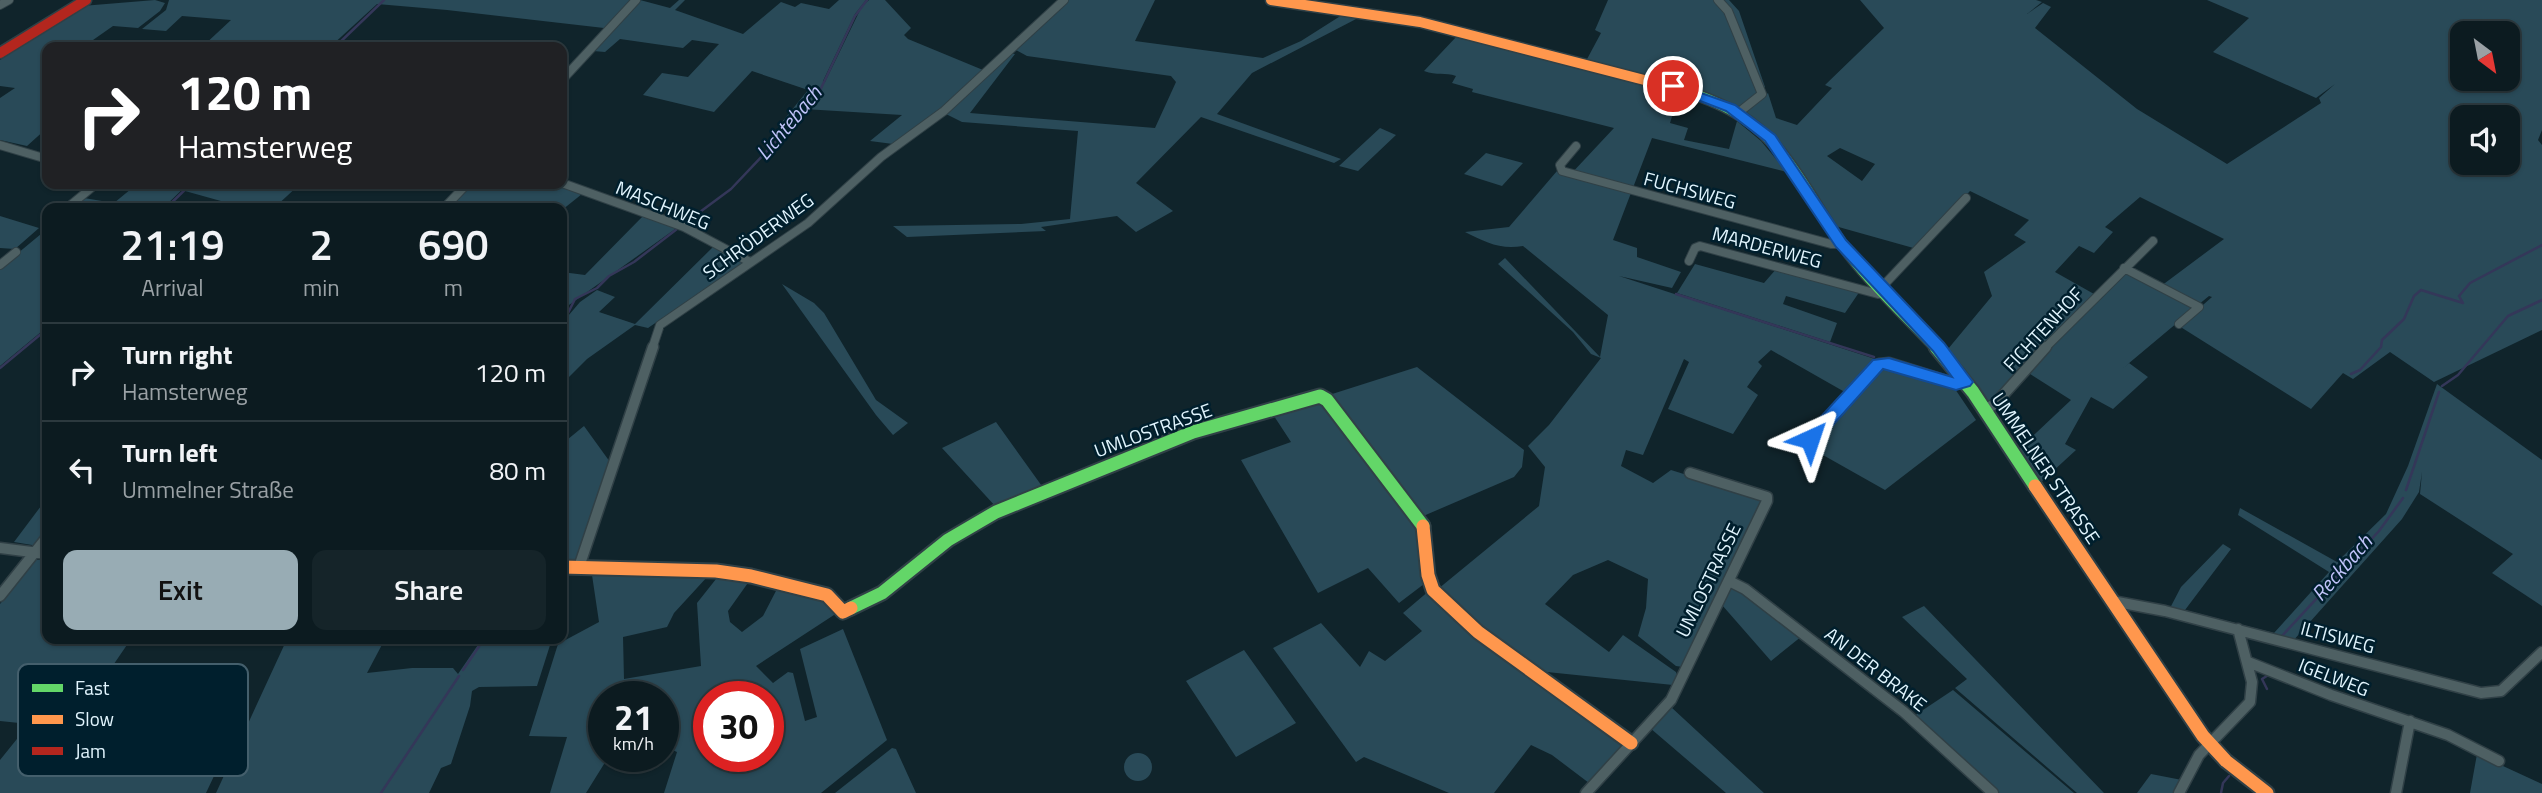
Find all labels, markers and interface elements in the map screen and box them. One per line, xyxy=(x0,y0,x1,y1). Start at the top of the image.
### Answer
north arrow xyxy=(2450,21,2520,91)
map controls xyxy=(2450,21,2520,175)
text: 120 m xyxy=(178,54,312,129)
pin xyxy=(1643,56,1703,116)
icon: arrive xyxy=(1654,67,1692,105)
icon: right xyxy=(63,70,154,161)
water label: Lichtebach xyxy=(747,78,829,167)
button: sound xyxy=(2450,105,2520,175)
text: Hamsterweg xyxy=(178,122,353,170)
street label: FUCHSWEG xyxy=(1641,163,1740,216)
street label: MASCHWEG xyxy=(612,172,715,237)
street label: SCHRÖDERWEG xyxy=(696,185,819,286)
text: 21:19 xyxy=(120,212,225,276)
text: 2 xyxy=(310,212,333,276)
text: 690 xyxy=(418,212,489,276)
street label: MARDERWEG xyxy=(1709,218,1825,275)
text: Arrival xyxy=(141,270,204,305)
text: min xyxy=(303,270,340,305)
text: m xyxy=(444,270,463,305)
street label: FICHTENHOF xyxy=(1996,280,2090,378)
text: Turn right xyxy=(122,335,233,374)
icon: right xyxy=(63,353,101,391)
text: 120 m xyxy=(475,353,546,392)
text: Hamsterweg xyxy=(122,374,247,409)
street label: UMMELNER STRASSE xyxy=(1985,386,2108,549)
street label: UMLOSTRASSE xyxy=(1090,395,1216,464)
position arrow xyxy=(1773,402,1847,476)
text: Turn left xyxy=(122,433,217,472)
icon: left xyxy=(63,451,101,489)
text: 80 m xyxy=(489,451,546,490)
text: Ummelner Straße xyxy=(122,472,294,507)
street label: UMLOSTRASSE xyxy=(1667,518,1748,642)
water label: Reckbach xyxy=(2303,527,2380,608)
button: Exit xyxy=(63,550,298,630)
button: Share xyxy=(312,550,546,630)
street label: ILTISWEG xyxy=(2298,613,2379,660)
street label: AN DER BRAKE xyxy=(1819,619,1934,718)
street label: IGELWEG xyxy=(2294,650,2374,703)
legend xyxy=(18,664,248,776)
text: Fast xyxy=(75,673,110,702)
speed limit sign: 30 xyxy=(693,681,784,772)
text: 21 xyxy=(614,690,653,744)
text: Slow xyxy=(75,704,114,733)
text: km/h xyxy=(613,730,654,757)
text: Jam xyxy=(75,736,106,765)

